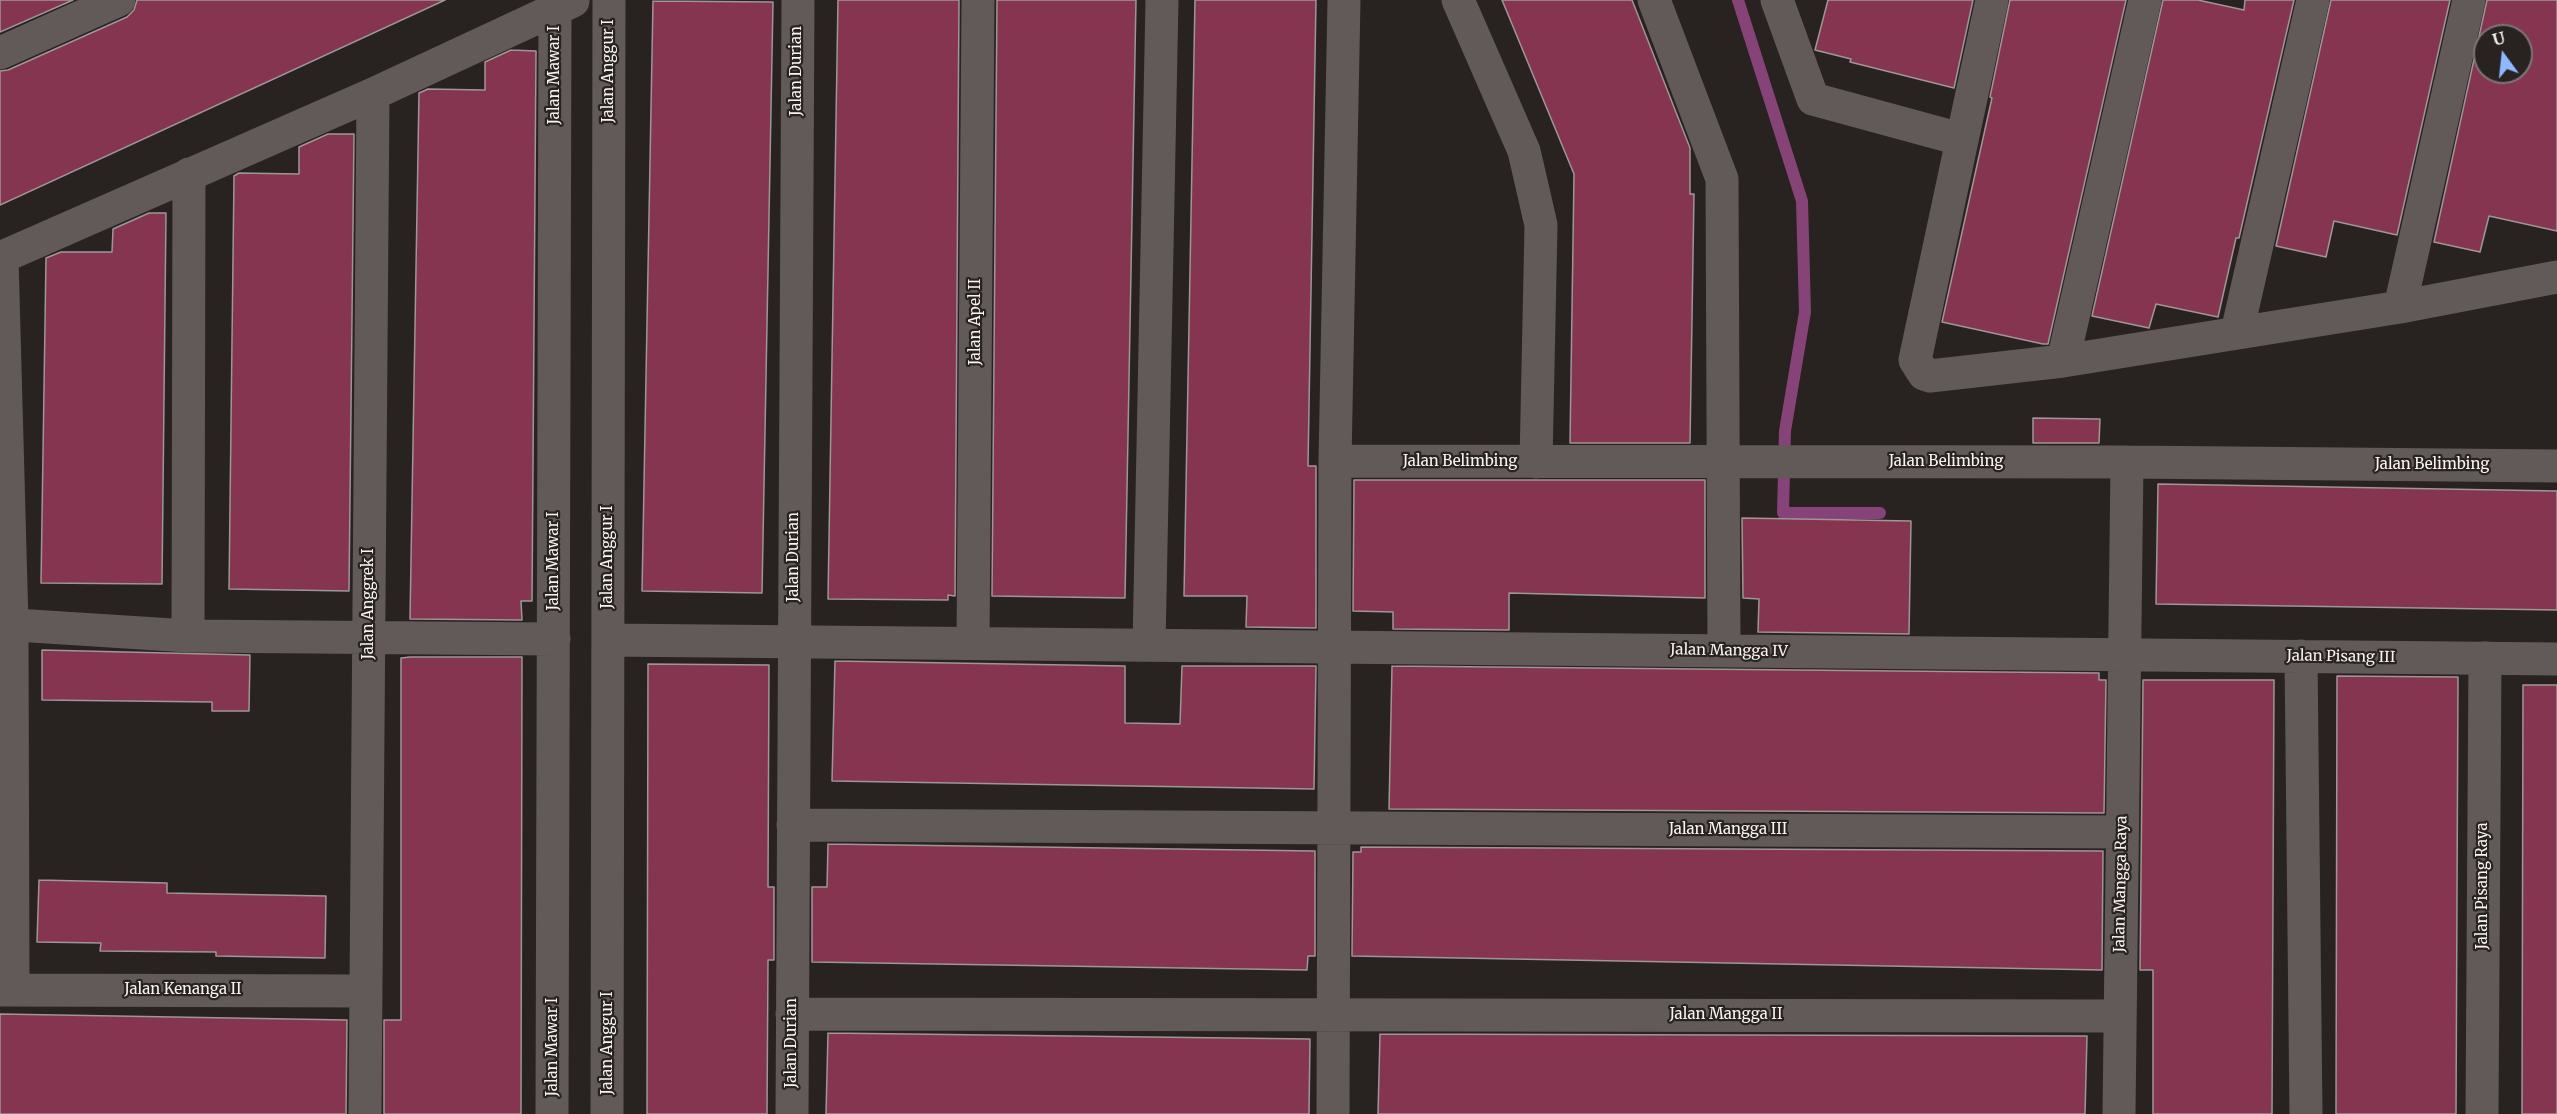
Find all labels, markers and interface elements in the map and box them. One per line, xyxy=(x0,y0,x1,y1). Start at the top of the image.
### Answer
street label: Jalan Anggur I xyxy=(600,19,618,123)
north arrow xyxy=(2473,24,2533,84)
street label: Jalan Mawar I xyxy=(546,26,564,124)
street label: Jalan Durian xyxy=(788,26,806,116)
text: U xyxy=(2491,27,2507,50)
street label: Jalan Apel II xyxy=(967,279,985,365)
street label: Jalan Belimbing xyxy=(1403,453,1517,471)
street label: Jalan Belimbing xyxy=(1889,453,2003,471)
street label: Jalan Belimbing xyxy=(2375,456,2489,474)
street label: Jalan Anggur I xyxy=(599,505,617,609)
street label: Jalan Mawar I xyxy=(545,512,563,610)
street label: Jalan Durian xyxy=(785,512,803,602)
street label: Jalan Anggrek I xyxy=(360,549,378,659)
street label: Jalan Mangga IV xyxy=(1670,641,1788,661)
street label: Jalan Pisang III xyxy=(2286,647,2396,667)
street label: Jalan Mangga Raya xyxy=(2111,815,2131,953)
street label: Jalan Mangga III xyxy=(1669,821,1787,839)
street label: Jalan Pisang Raya xyxy=(2474,823,2492,949)
street label: Jalan Kenanga II xyxy=(124,981,242,999)
street label: Jalan Anggur I xyxy=(599,991,617,1095)
street label: Jalan Mawar I xyxy=(544,998,562,1096)
street label: Jalan Durian xyxy=(783,998,801,1088)
street label: Jalan Mangga II xyxy=(1669,1006,1783,1024)

